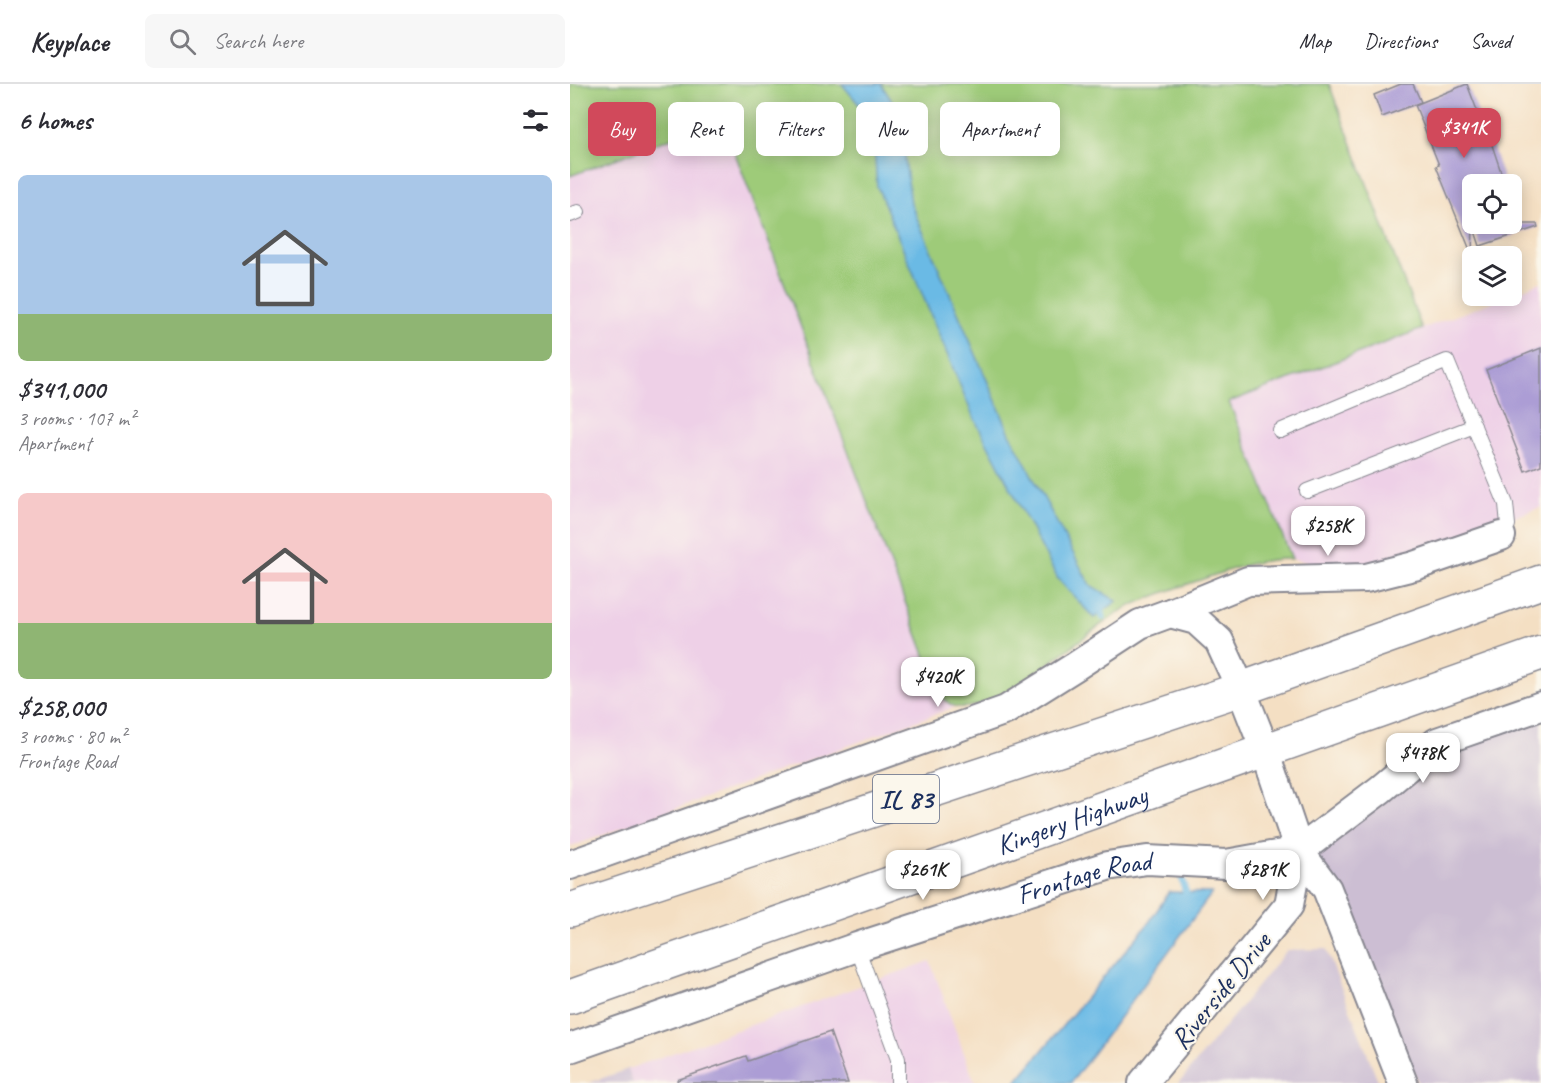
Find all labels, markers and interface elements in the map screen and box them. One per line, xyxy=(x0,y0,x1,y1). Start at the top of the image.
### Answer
search box xyxy=(145,14,565,68)
text: Keyplace xyxy=(30,24,109,59)
icon: search xyxy=(166,25,199,58)
text: Search here xyxy=(214,27,303,55)
text: Map xyxy=(1299,28,1331,54)
text: Directions xyxy=(1364,28,1437,54)
text: Saved xyxy=(1470,28,1511,54)
chip: Buy xyxy=(588,102,656,156)
chip: Rent xyxy=(668,102,744,156)
chip: Filters xyxy=(756,102,844,156)
chip: New xyxy=(856,102,928,156)
chip: Apartment xyxy=(940,102,1060,156)
text: 6 homes xyxy=(18,104,92,137)
icon: filters xyxy=(519,104,552,137)
pin: $341K xyxy=(1422,108,1506,159)
text: $341K xyxy=(1441,115,1487,140)
map controls xyxy=(1462,174,1522,306)
button: locate xyxy=(1462,174,1522,234)
icon: home xyxy=(231,214,339,322)
button: layers xyxy=(1462,246,1522,306)
text: $341,000 xyxy=(18,373,105,406)
text: 3 rooms · 107 m² xyxy=(18,406,135,431)
text: Apartment xyxy=(18,431,91,456)
pin: $258K xyxy=(1286,506,1370,557)
text: $258K xyxy=(1305,513,1351,538)
icon: home xyxy=(231,532,339,640)
pin: $420K xyxy=(896,657,980,708)
text: $420K xyxy=(915,664,961,689)
text: $258,000 xyxy=(18,691,105,724)
text: 3 rooms · 80 m² xyxy=(18,724,126,749)
pin: $478K xyxy=(1381,733,1465,784)
text: $478K xyxy=(1400,740,1446,765)
text: Frontage Road xyxy=(18,749,117,774)
road number: IL 83 xyxy=(873,775,939,823)
street label: Kingery Highway xyxy=(992,776,1154,863)
street label: Frontage Road xyxy=(1012,842,1157,912)
pin: $261K xyxy=(881,850,965,901)
pin: $281K xyxy=(1221,850,1305,901)
text: $261K xyxy=(900,857,946,882)
text: $281K xyxy=(1240,857,1286,882)
street label: Riverside Drive xyxy=(1163,923,1279,1056)

